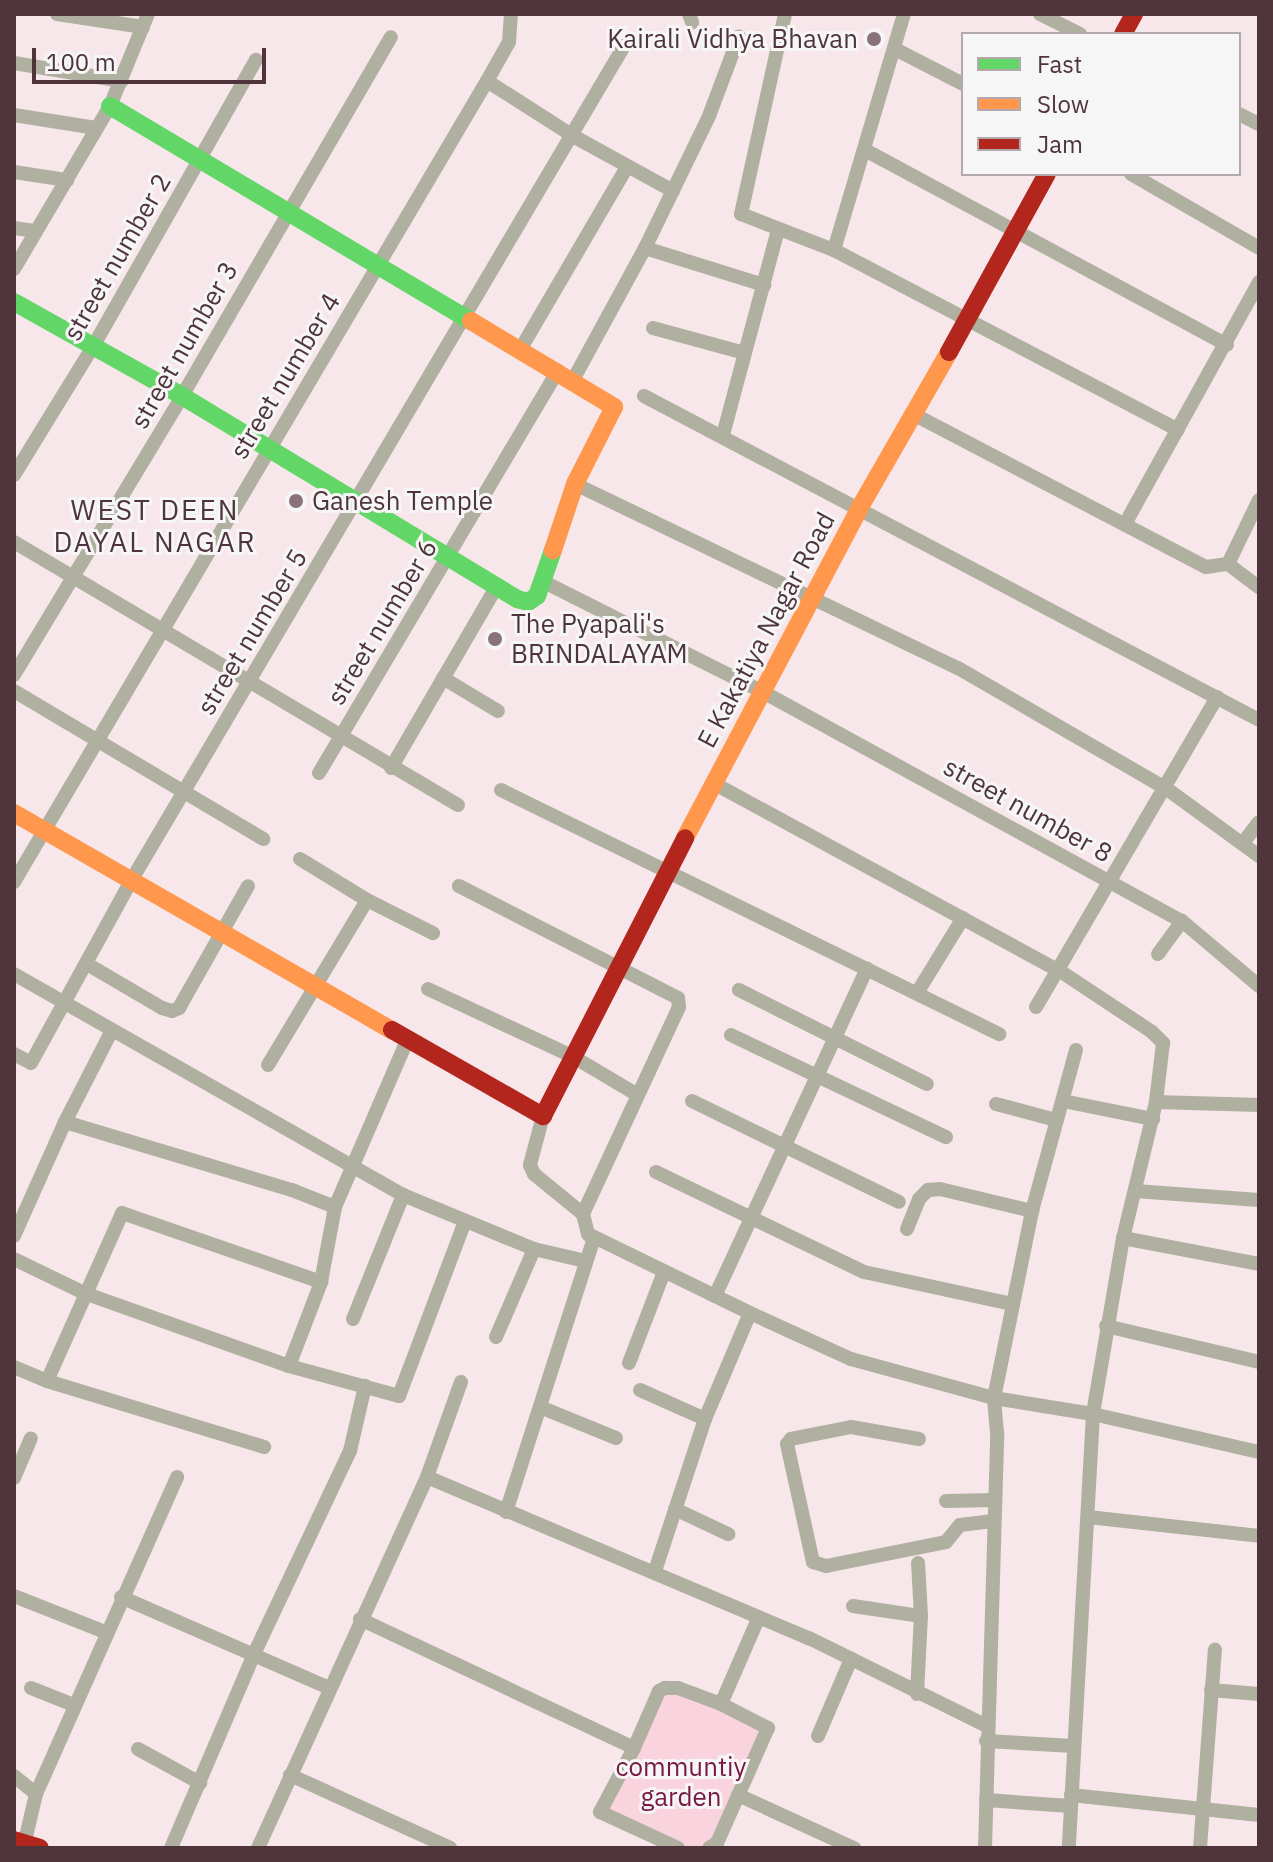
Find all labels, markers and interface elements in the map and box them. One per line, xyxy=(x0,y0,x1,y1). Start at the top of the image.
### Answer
place label: Kairali Vidhya Bhavan xyxy=(607,23,858,55)
marker: Kairali Vidhya Bhavan xyxy=(865,30,883,48)
scale bar xyxy=(36,32,270,82)
legend xyxy=(961,32,1241,176)
text: 100 m xyxy=(46,46,116,78)
text: Fast xyxy=(1037,48,1082,80)
text: Slow xyxy=(1037,88,1089,120)
text: Jam xyxy=(1037,128,1083,160)
street label: street number 2 xyxy=(57,168,177,346)
street label: street number 3 xyxy=(124,256,244,434)
street label: street number 4 xyxy=(223,288,347,464)
place label: Ganesh Temple xyxy=(312,485,493,517)
marker: Ganesh Temple xyxy=(287,492,305,510)
district label: WEST DEEN DAYAL NAGAR xyxy=(53,493,257,559)
street label: E Kakatiya Nagar Road xyxy=(691,507,841,753)
street label: street number 6 xyxy=(320,534,444,710)
street label: street number 5 xyxy=(190,544,314,720)
place label: The Pyapali's BRINDALAYAM xyxy=(511,608,688,670)
marker: The Pyapali's BRINDALAYAM xyxy=(486,630,504,648)
street label: street number 8 xyxy=(938,751,1118,869)
park label: communtiy garden xyxy=(615,1751,747,1812)

